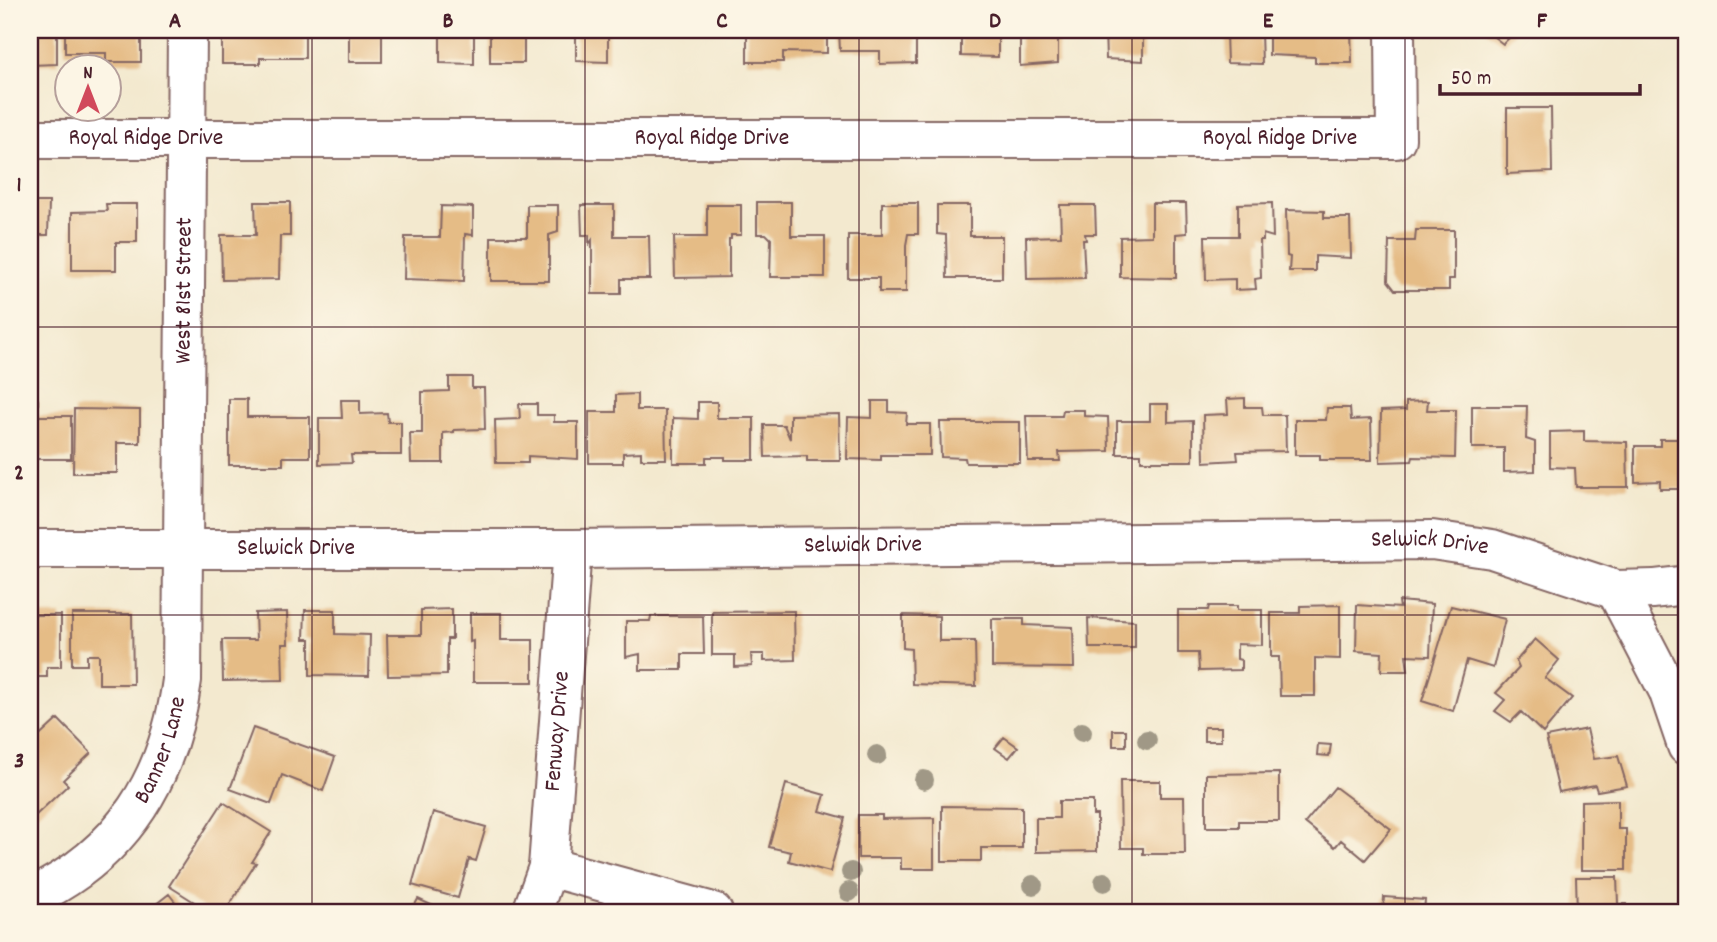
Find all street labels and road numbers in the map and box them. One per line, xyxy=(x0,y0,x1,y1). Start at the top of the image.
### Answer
street label: Royal Ridge Drive xyxy=(69,122,223,156)
street label: Royal Ridge Drive xyxy=(635,122,789,156)
street label: Royal Ridge Drive xyxy=(1203,122,1357,156)
street label: West 81st Street xyxy=(167,217,203,364)
street label: Selwick Drive xyxy=(1371,522,1491,565)
street label: Selwick Drive xyxy=(804,528,922,564)
street label: Selwick Drive xyxy=(237,532,355,566)
street label: Fenway Drive xyxy=(537,670,580,793)
street label: Banner Lane xyxy=(126,694,196,811)

